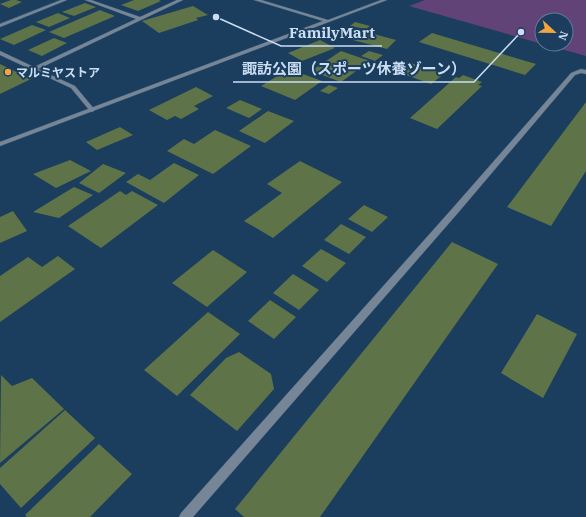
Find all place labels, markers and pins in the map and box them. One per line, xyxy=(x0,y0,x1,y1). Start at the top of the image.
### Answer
callout: FamilyMart xyxy=(281,19,382,46)
callout: 諏訪公園（スポーツ休養ゾーン） xyxy=(233,55,474,82)
place label: マルミヤストア xyxy=(16,65,100,80)
marker: マルミヤストア xyxy=(3,67,13,77)

